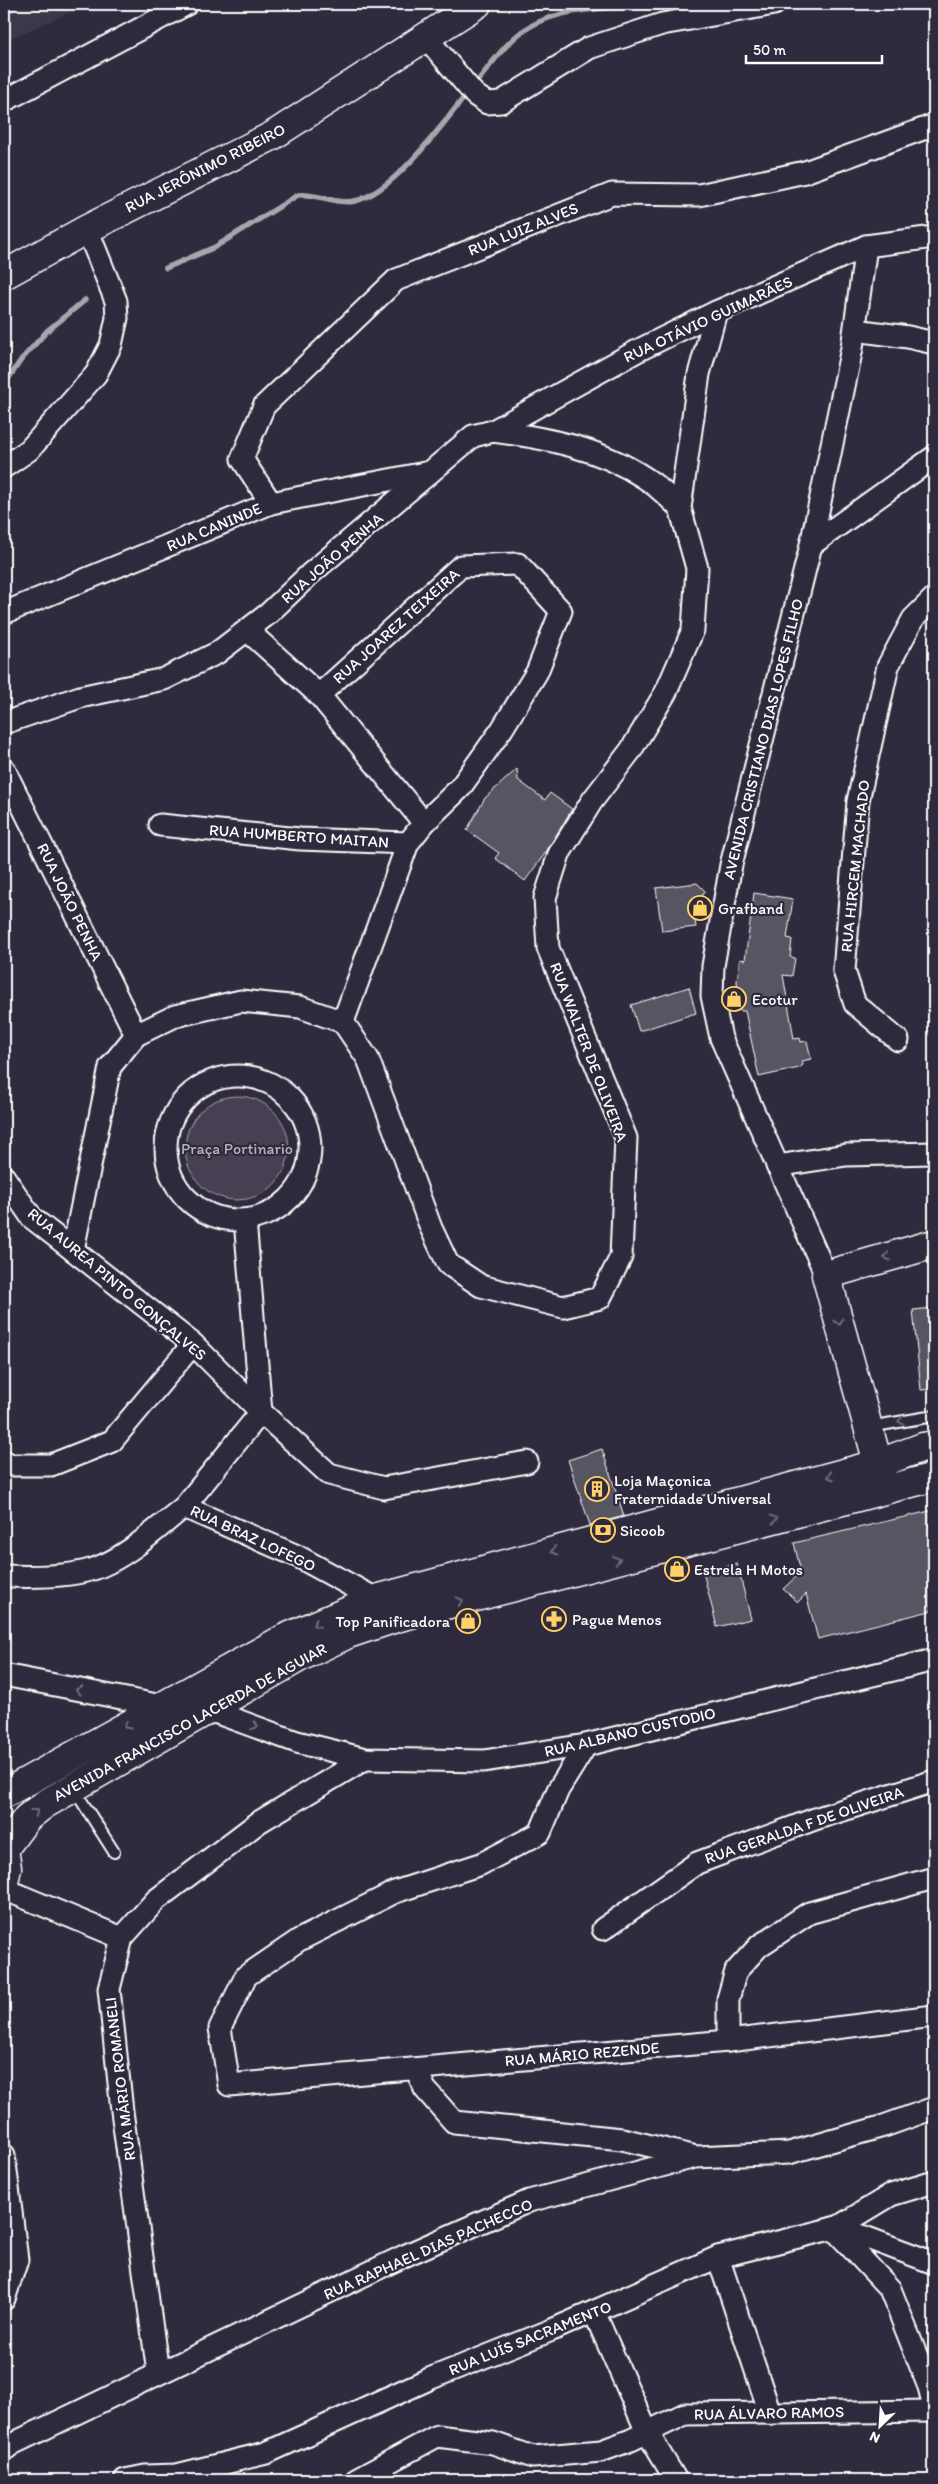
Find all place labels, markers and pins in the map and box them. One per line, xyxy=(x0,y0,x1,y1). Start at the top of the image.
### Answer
shop icon: Grafband xyxy=(687,895,713,921)
place label: Grafband xyxy=(718,899,784,918)
shop icon: Ecotur xyxy=(721,986,747,1012)
place label: Ecotur xyxy=(752,990,798,1009)
place label: Loja Maçonica Fraternidade Universal xyxy=(614,1471,772,1508)
building icon: Loja Maçonica Fraternidade Universal xyxy=(584,1476,610,1502)
bank icon: Sicoob xyxy=(590,1517,616,1543)
place label: Sicoob xyxy=(620,1521,665,1540)
shop icon: Estrela H Motos xyxy=(664,1556,690,1582)
place label: Estrela H Motos xyxy=(694,1560,803,1579)
pharmacy icon: Pague Menos xyxy=(541,1606,567,1632)
shop icon: Top Panificadora xyxy=(455,1608,481,1634)
place label: Pague Menos xyxy=(572,1610,662,1629)
place label: Top Panificadora xyxy=(335,1612,451,1631)

